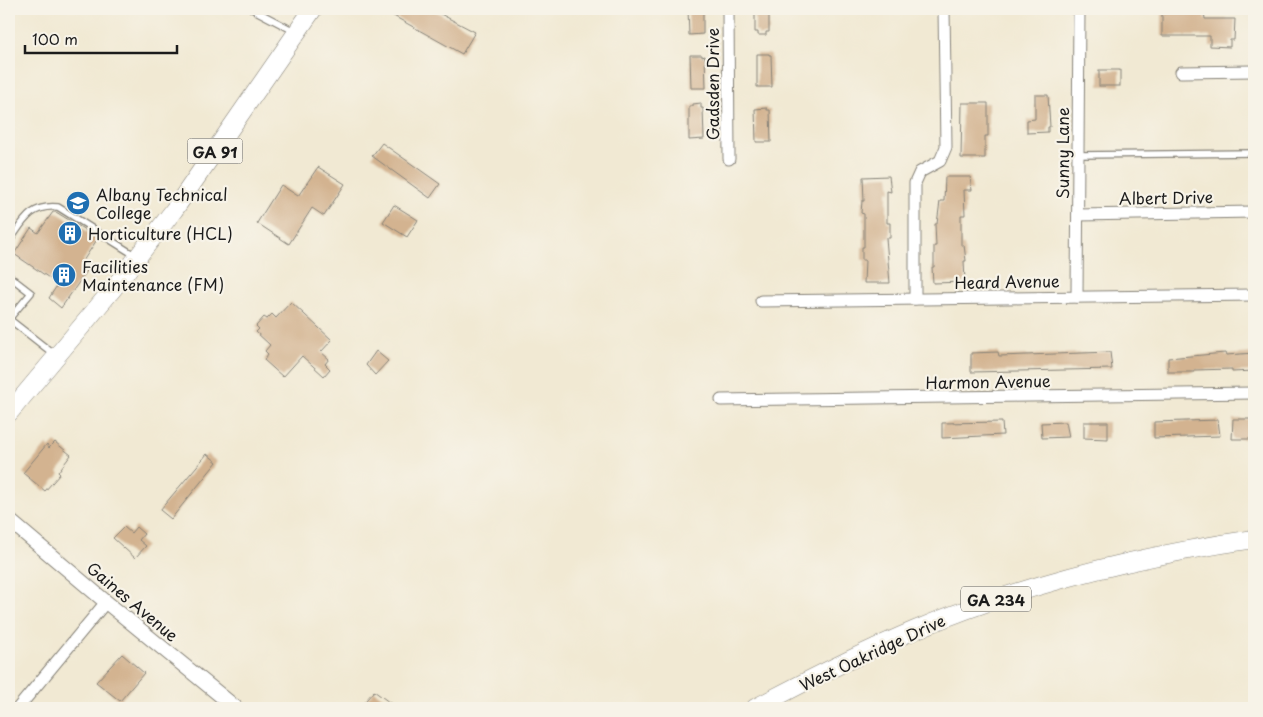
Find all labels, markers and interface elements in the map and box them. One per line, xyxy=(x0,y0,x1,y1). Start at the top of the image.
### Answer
scale bar xyxy=(25,22,178,54)
text: 100 m xyxy=(32,27,78,50)
street label: Gadsden Drive xyxy=(700,28,724,140)
street label: Sunny Lane xyxy=(1050,107,1074,199)
road number: GA 91 xyxy=(188,138,242,164)
place label: Albany Technical College xyxy=(96,182,228,224)
street label: Albert Drive xyxy=(1119,184,1213,210)
school or university icon: Albany Technical College xyxy=(65,190,91,216)
building icon: Horticulture (HCL) xyxy=(57,220,83,246)
place label: Horticulture (HCL) xyxy=(88,221,233,245)
place label: Facilities Maintenance (FM) xyxy=(82,254,224,296)
building icon: Facilities Maintenance (FM) xyxy=(51,262,77,288)
street label: Heard Avenue xyxy=(954,268,1060,294)
street label: Harmon Avenue xyxy=(925,368,1051,394)
street label: Gaines Avenue xyxy=(82,555,184,647)
road number: GA 234 xyxy=(961,586,1031,612)
street label: West Oakridge Drive xyxy=(795,608,949,696)

